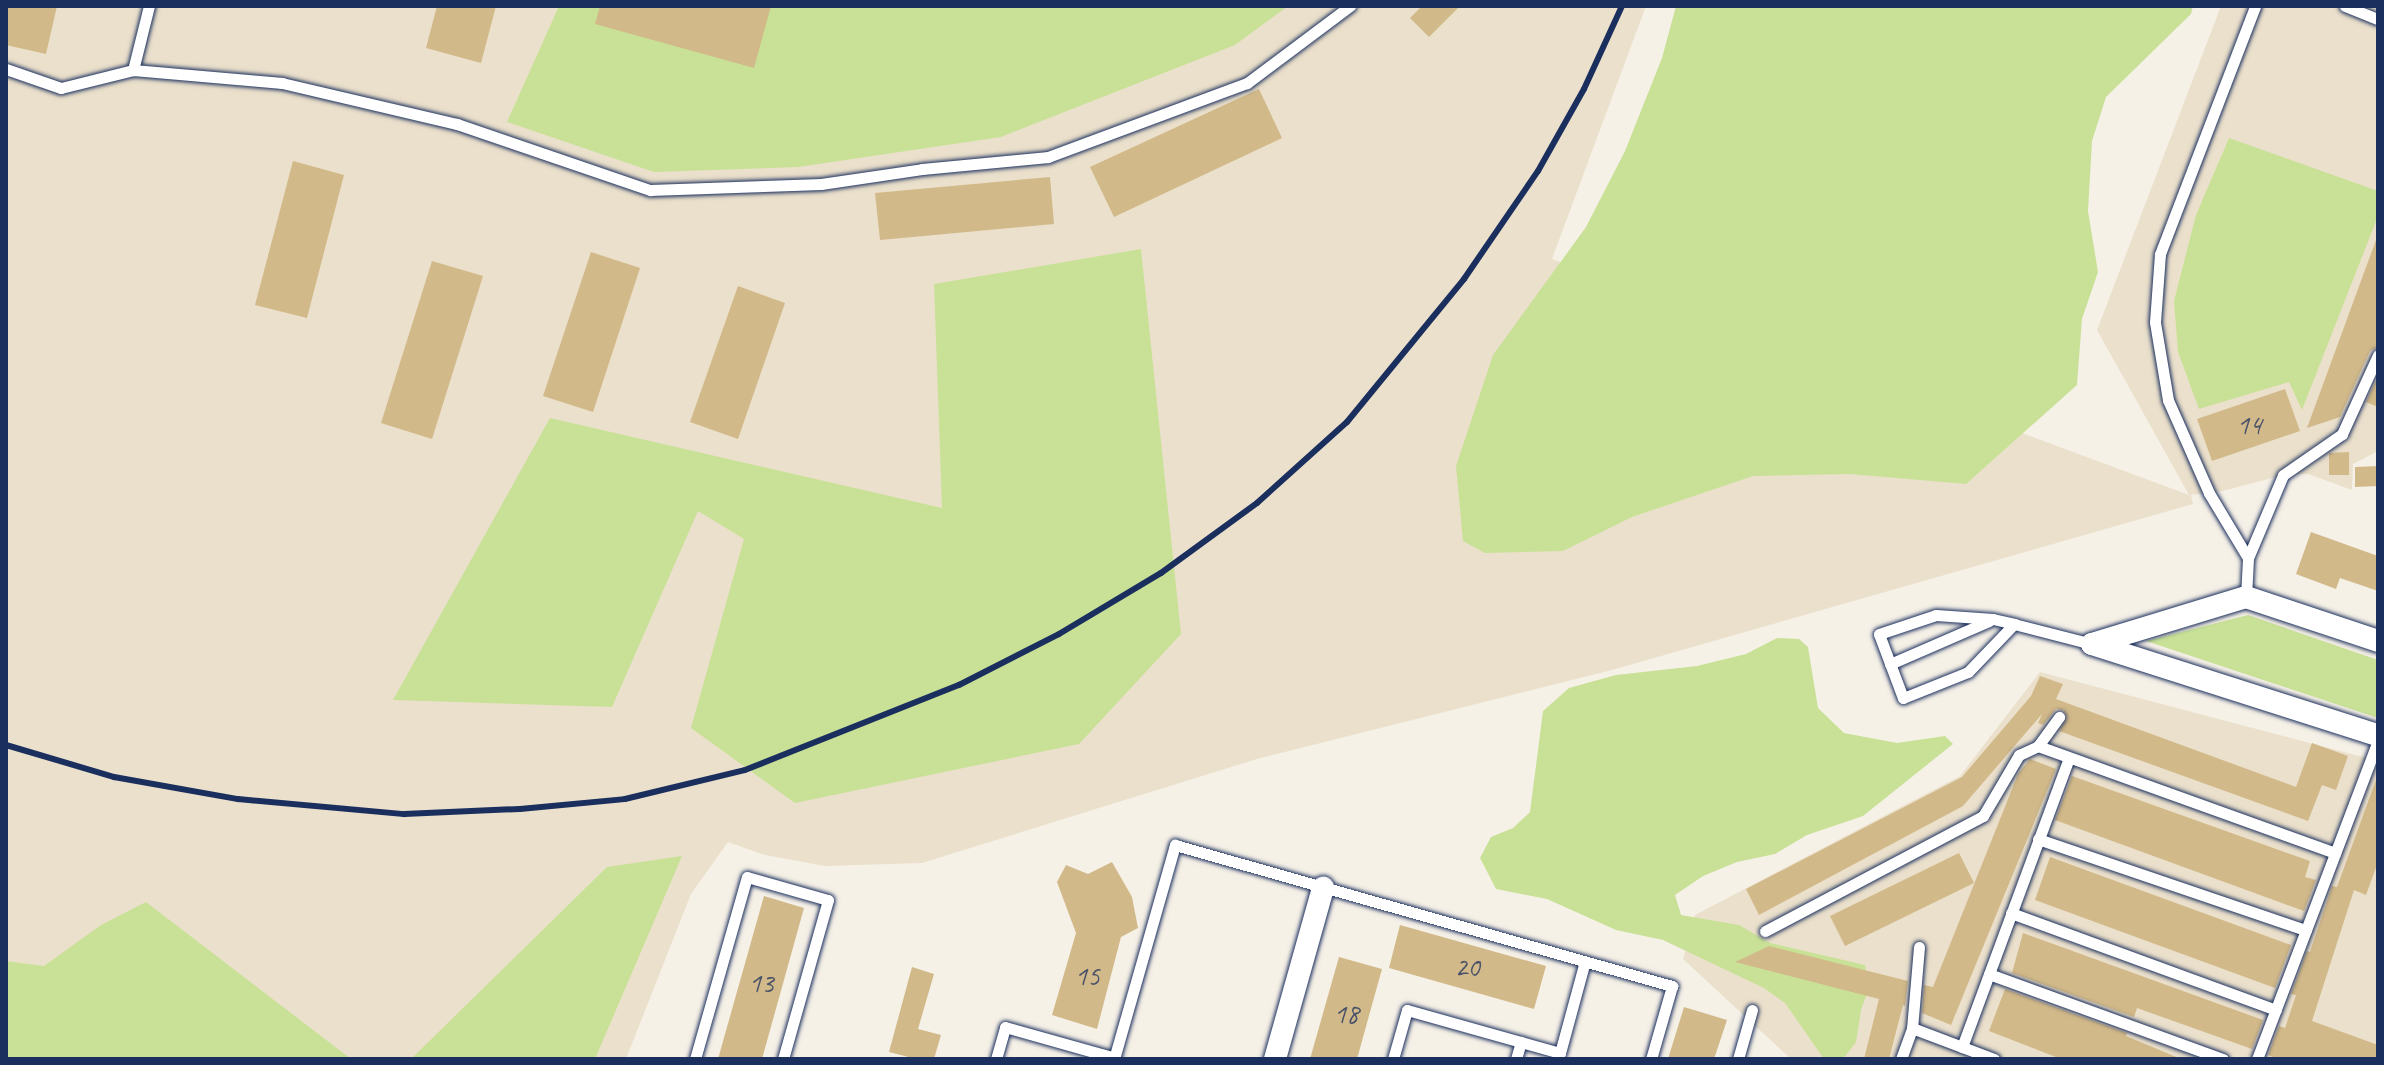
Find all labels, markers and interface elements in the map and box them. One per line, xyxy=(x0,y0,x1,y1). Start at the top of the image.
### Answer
house number: 14 xyxy=(2236,408,2262,442)
house number: 20 xyxy=(1454,950,1480,984)
house number: 15 xyxy=(1074,959,1100,993)
house number: 13 xyxy=(748,966,774,1000)
house number: 18 xyxy=(1333,997,1359,1031)

